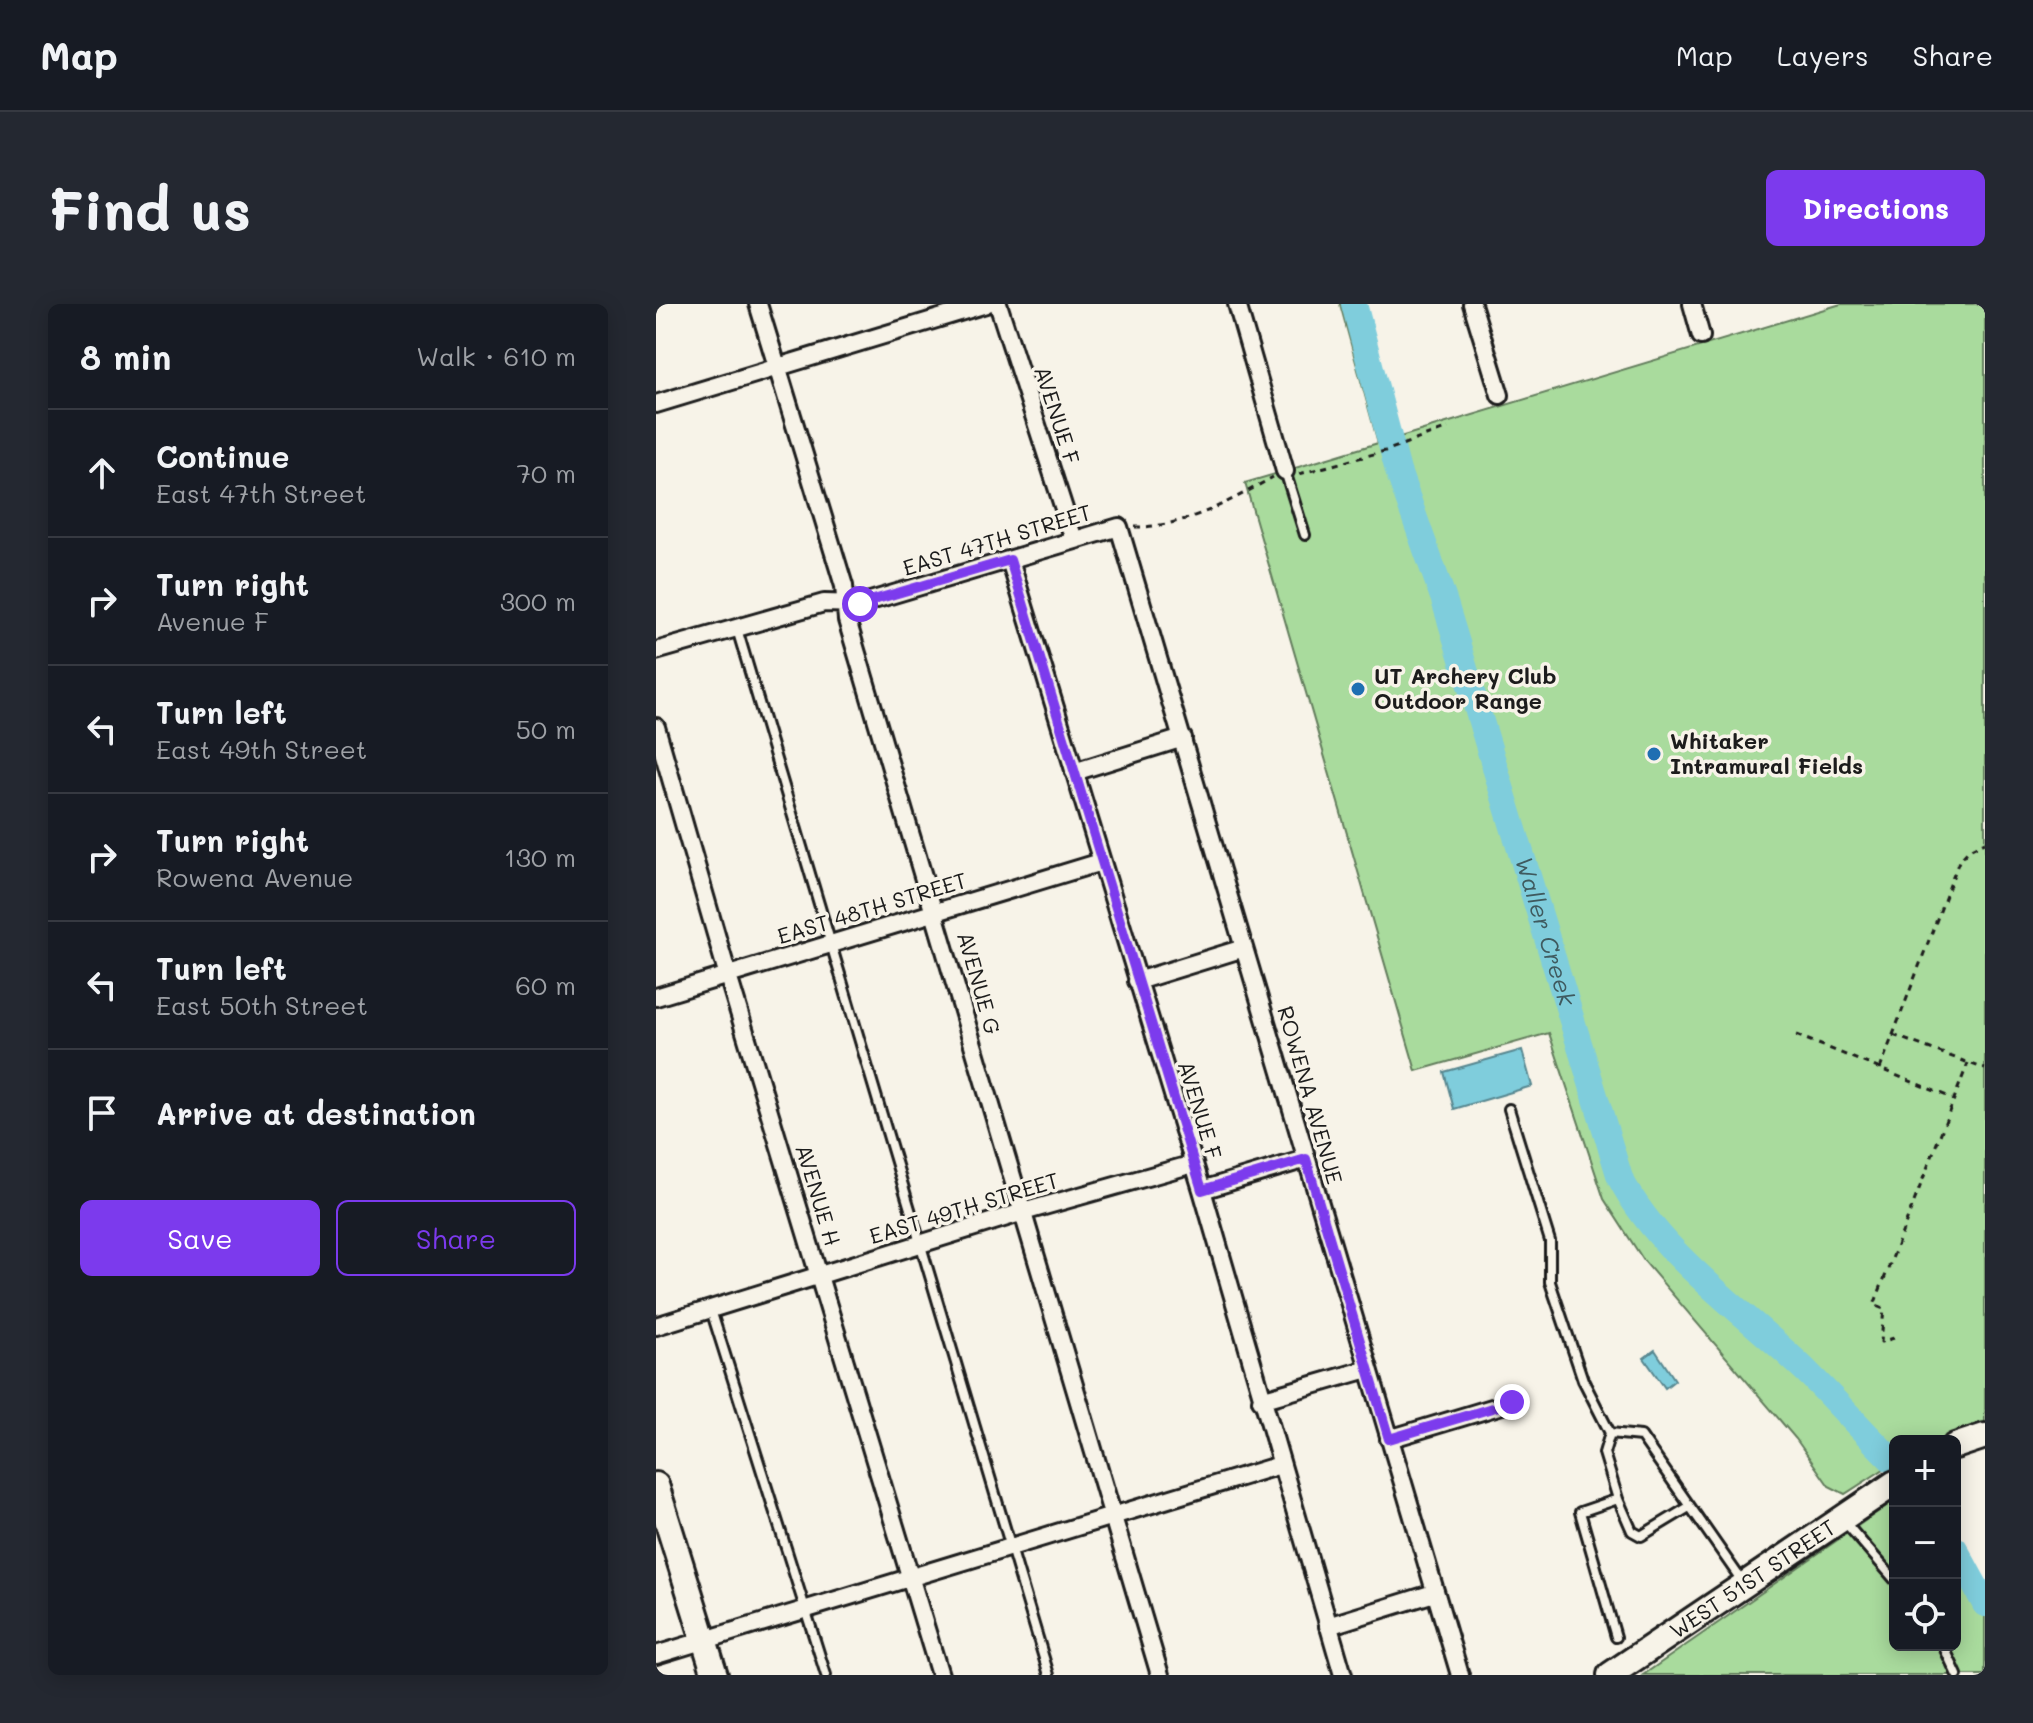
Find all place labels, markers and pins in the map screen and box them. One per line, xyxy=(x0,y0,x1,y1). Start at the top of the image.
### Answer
place label: UT Archery Club Outdoor Range xyxy=(1374,661,1556,715)
marker: UT Archery Club Outdoor Range xyxy=(1349,680,1367,698)
place label: Whitaker Intramural Fields xyxy=(1670,726,1863,780)
marker: Whitaker Intramural Fields xyxy=(1645,745,1663,763)

